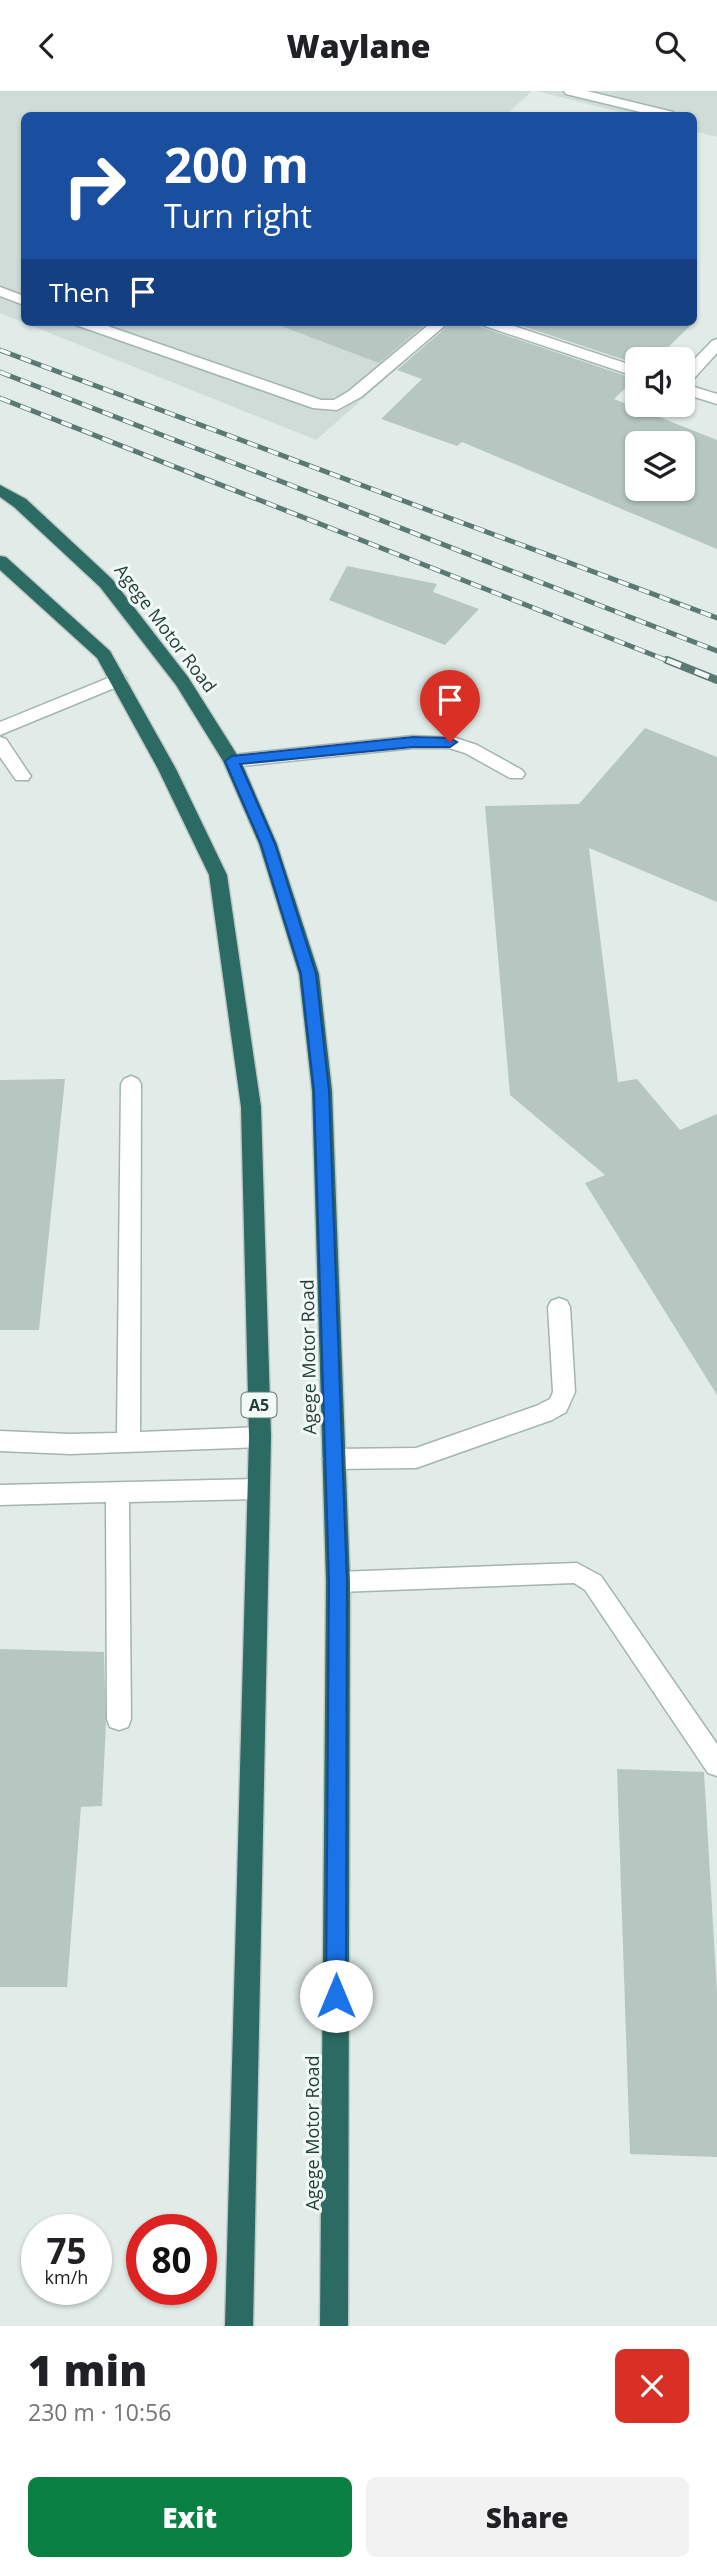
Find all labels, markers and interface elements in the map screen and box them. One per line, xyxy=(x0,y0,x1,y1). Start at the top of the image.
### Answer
text: Waylane xyxy=(286,24,431,67)
icon: back xyxy=(28,27,66,65)
icon: search xyxy=(651,27,689,65)
text: 200 m xyxy=(164,131,309,197)
icon: right xyxy=(49,140,140,231)
text: Turn right xyxy=(164,194,312,237)
icon: arrive xyxy=(124,273,162,311)
text: Then xyxy=(49,274,110,310)
map controls xyxy=(625,347,695,501)
button: sound xyxy=(625,347,695,417)
button: layers xyxy=(625,431,695,501)
street label: Agege Motor Road xyxy=(110,559,222,697)
pin xyxy=(420,670,480,742)
icon: arrive xyxy=(431,681,469,719)
street label: Agege Motor Road xyxy=(295,1279,321,1435)
road number: A5 xyxy=(242,1393,276,1417)
position arrow xyxy=(299,1959,373,2033)
street label: Agege Motor Road xyxy=(300,2055,324,2211)
speed limit sign: 80 xyxy=(126,2214,217,2305)
text: 75 xyxy=(46,2227,87,2274)
text: km/h xyxy=(45,2265,88,2289)
text: 1 min xyxy=(28,2341,147,2398)
button: close xyxy=(615,2349,689,2423)
text: 230 m · 10:56 xyxy=(28,2396,171,2428)
button: Exit xyxy=(28,2477,352,2557)
button: Share xyxy=(366,2477,689,2557)

